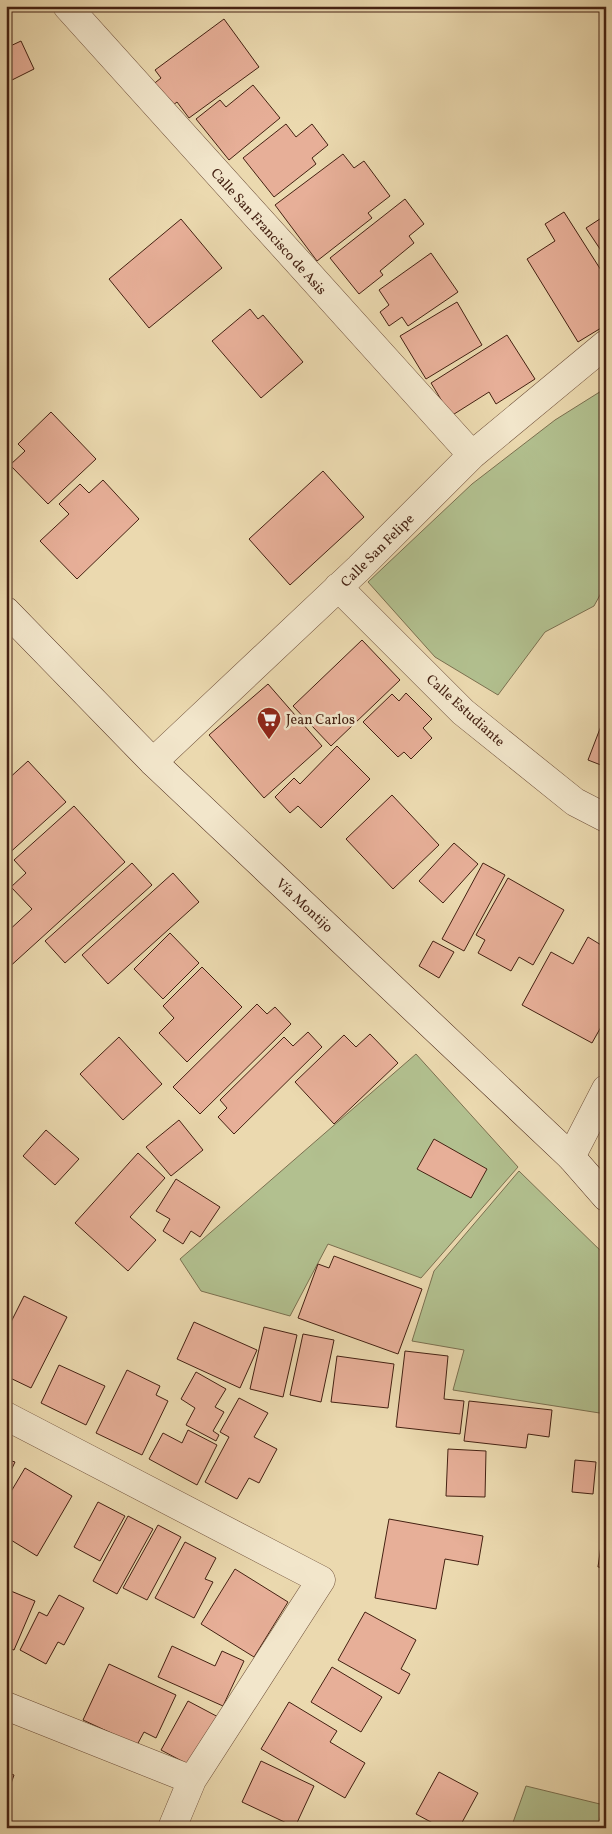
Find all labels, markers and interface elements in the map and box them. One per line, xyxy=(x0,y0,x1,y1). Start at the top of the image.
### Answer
street label: Calle San Francisco de Asis xyxy=(206,164,330,300)
street label: Calle San Felipe xyxy=(337,510,419,592)
street label: Calle Estudiante xyxy=(421,671,509,752)
supermarket icon: Jean Carlos xyxy=(256,706,282,740)
place label: Jean Carlos xyxy=(286,711,355,730)
street label: Vía Montijo xyxy=(271,875,337,938)

